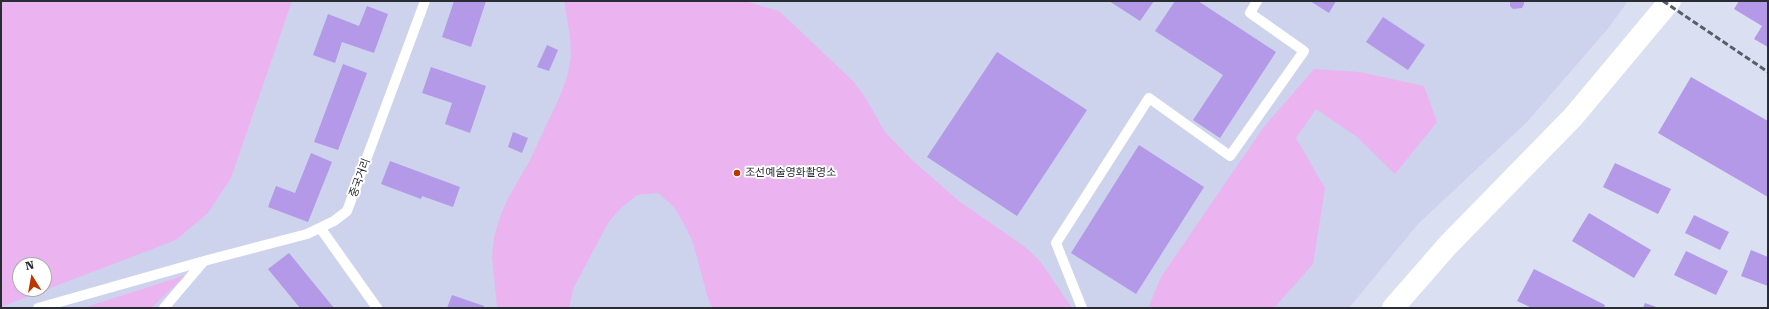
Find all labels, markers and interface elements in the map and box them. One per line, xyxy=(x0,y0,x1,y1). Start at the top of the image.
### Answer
street label: 중국거리 xyxy=(347,157,373,199)
place label: 조선예술영화촬영소 xyxy=(745,166,836,180)
marker: 조선예술영화촬영소 xyxy=(732,168,742,178)
north arrow xyxy=(12,257,52,297)
text: N xyxy=(24,259,35,273)

